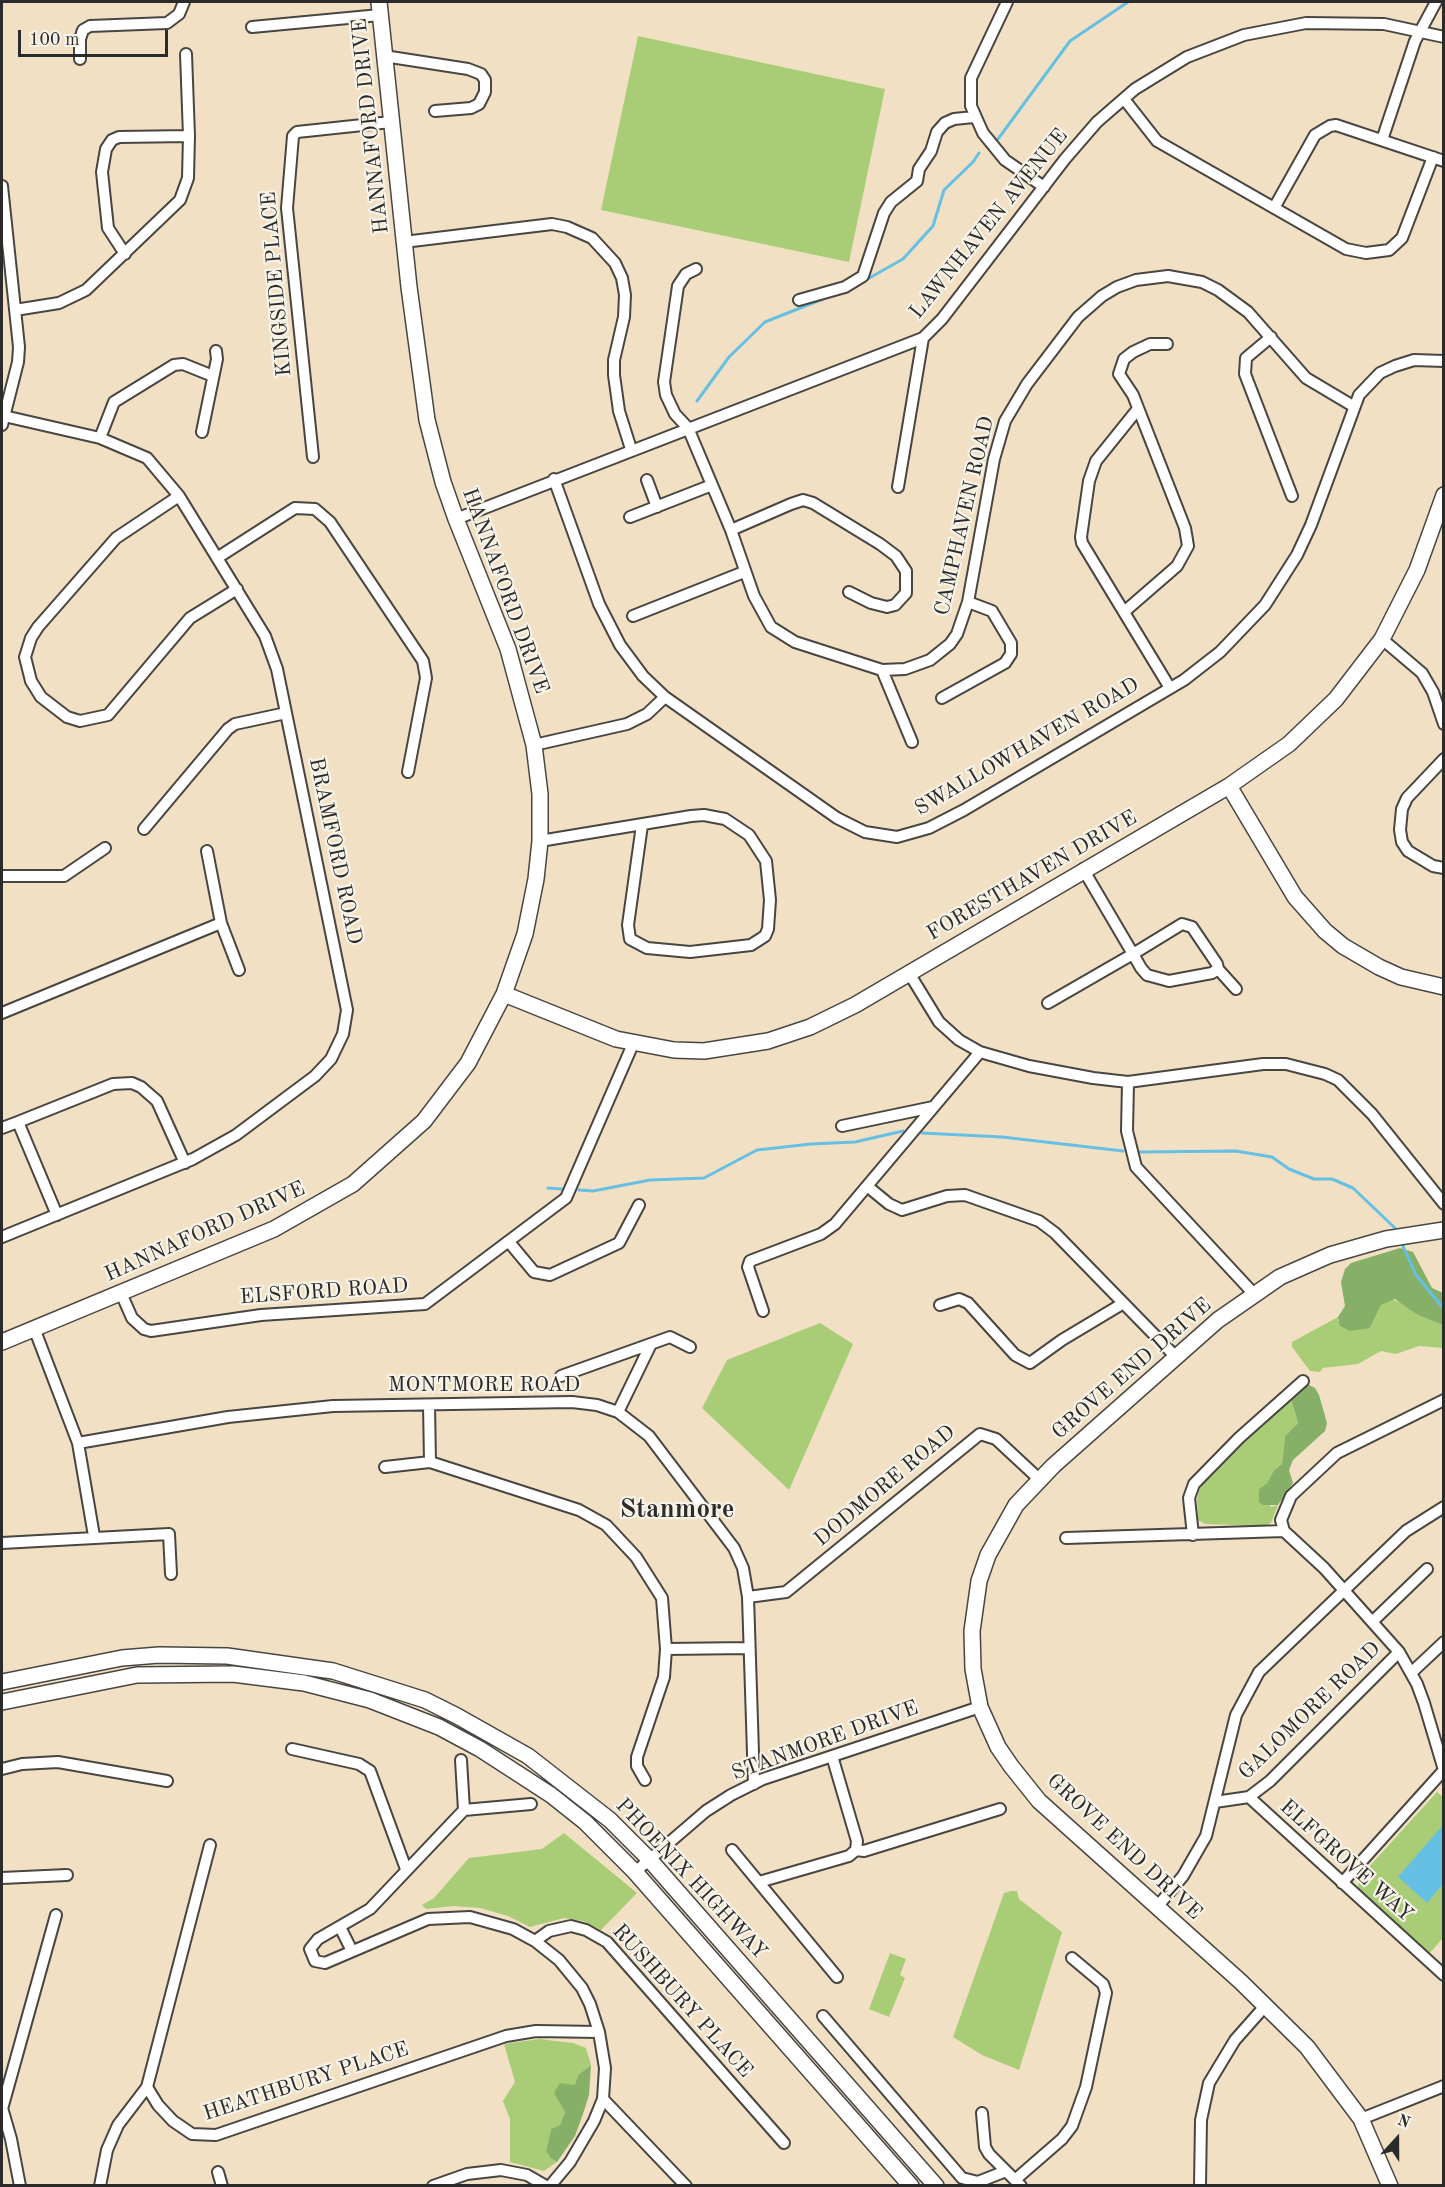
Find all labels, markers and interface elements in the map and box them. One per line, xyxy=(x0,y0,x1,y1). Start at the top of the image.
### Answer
street label: HANNAFORD DRIVE xyxy=(347,17,395,235)
scale bar xyxy=(21,18,171,56)
text: 100 m xyxy=(29,31,80,49)
street label: LAWNHAVEN AVENUE xyxy=(904,124,1074,324)
street label: KINGSIDE PLACE xyxy=(256,191,298,377)
street label: CAMPHAVEN ROAD xyxy=(930,414,1000,618)
street label: HANNAFORD DRIVE xyxy=(456,485,554,697)
street label: SWALLOWHAVEN ROAD xyxy=(910,672,1144,822)
street label: BRAMFORD ROAD xyxy=(303,755,367,947)
street label: FORESTHAVEN DRIVE xyxy=(922,805,1142,947)
street label: HANNAFORD DRIVE xyxy=(101,1176,309,1288)
street label: ELSFORD ROAD xyxy=(239,1274,409,1310)
street label: GROVE END DRIVE xyxy=(1047,1293,1217,1445)
street label: MONTMORE ROAD xyxy=(388,1372,580,1398)
street label: DODMORE ROAD xyxy=(809,1420,961,1552)
district label: Stanmore xyxy=(620,1494,734,1526)
street label: GALOMORE ROAD xyxy=(1234,1637,1386,1785)
street label: STANMORE DRIVE xyxy=(728,1696,922,1786)
street label: GROVE END DRIVE xyxy=(1041,1769,1207,1925)
street label: PHOENIX HIGHWAY xyxy=(610,1793,772,1965)
street label: ELFGROVE WAY xyxy=(1274,1795,1418,1927)
street label: RUSHBURY PLACE xyxy=(606,1919,758,2083)
street label: HEATHBURY PLACE xyxy=(200,2037,412,2127)
north arrow xyxy=(1367,2109,1427,2169)
text: N xyxy=(1395,2113,1412,2132)

